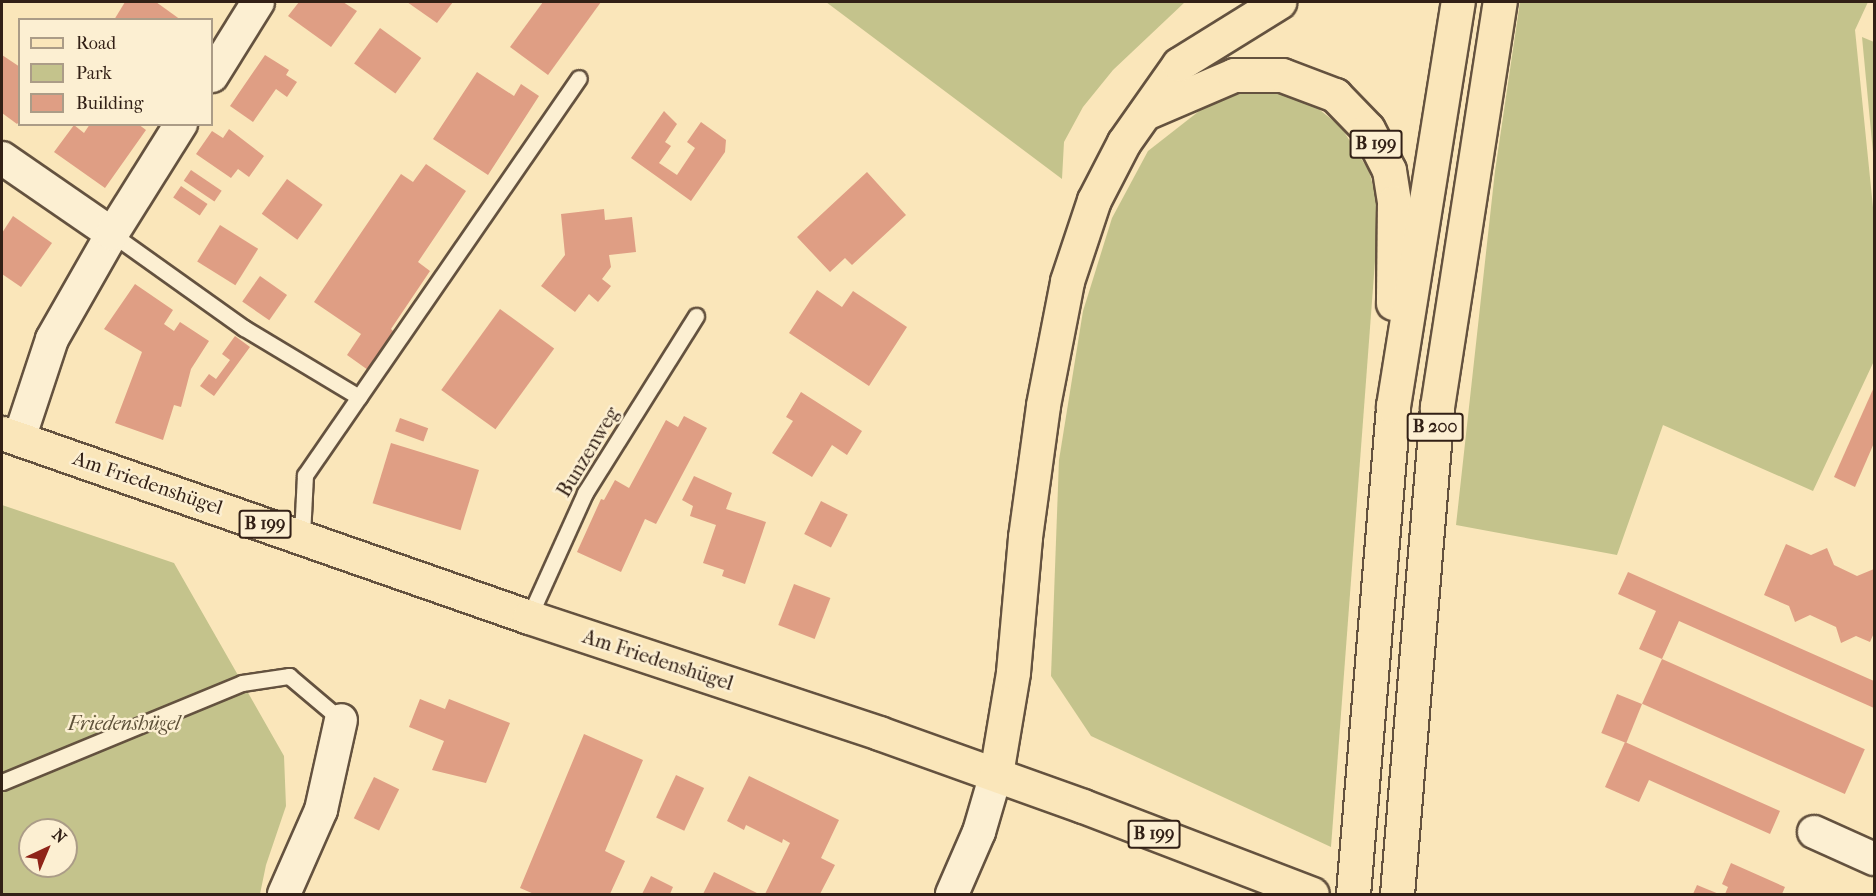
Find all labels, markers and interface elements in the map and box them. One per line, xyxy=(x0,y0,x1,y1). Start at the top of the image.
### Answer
legend xyxy=(18,18,213,126)
text: Road xyxy=(76,33,116,54)
text: Park xyxy=(76,63,112,84)
text: Building xyxy=(76,93,143,114)
road number: B 199 xyxy=(1349,129,1403,159)
street label: Bunzenweg xyxy=(552,403,624,501)
road number: B 200 xyxy=(1406,412,1464,442)
street label: Am Friedenshügel xyxy=(70,446,226,520)
road number: B 199 xyxy=(238,509,292,539)
street label: Am Friedenshügel xyxy=(580,624,736,696)
park label: Friedenshügel xyxy=(68,711,180,735)
north arrow xyxy=(18,818,78,878)
road number: B 199 xyxy=(1127,819,1181,849)
text: N xyxy=(48,825,70,847)

